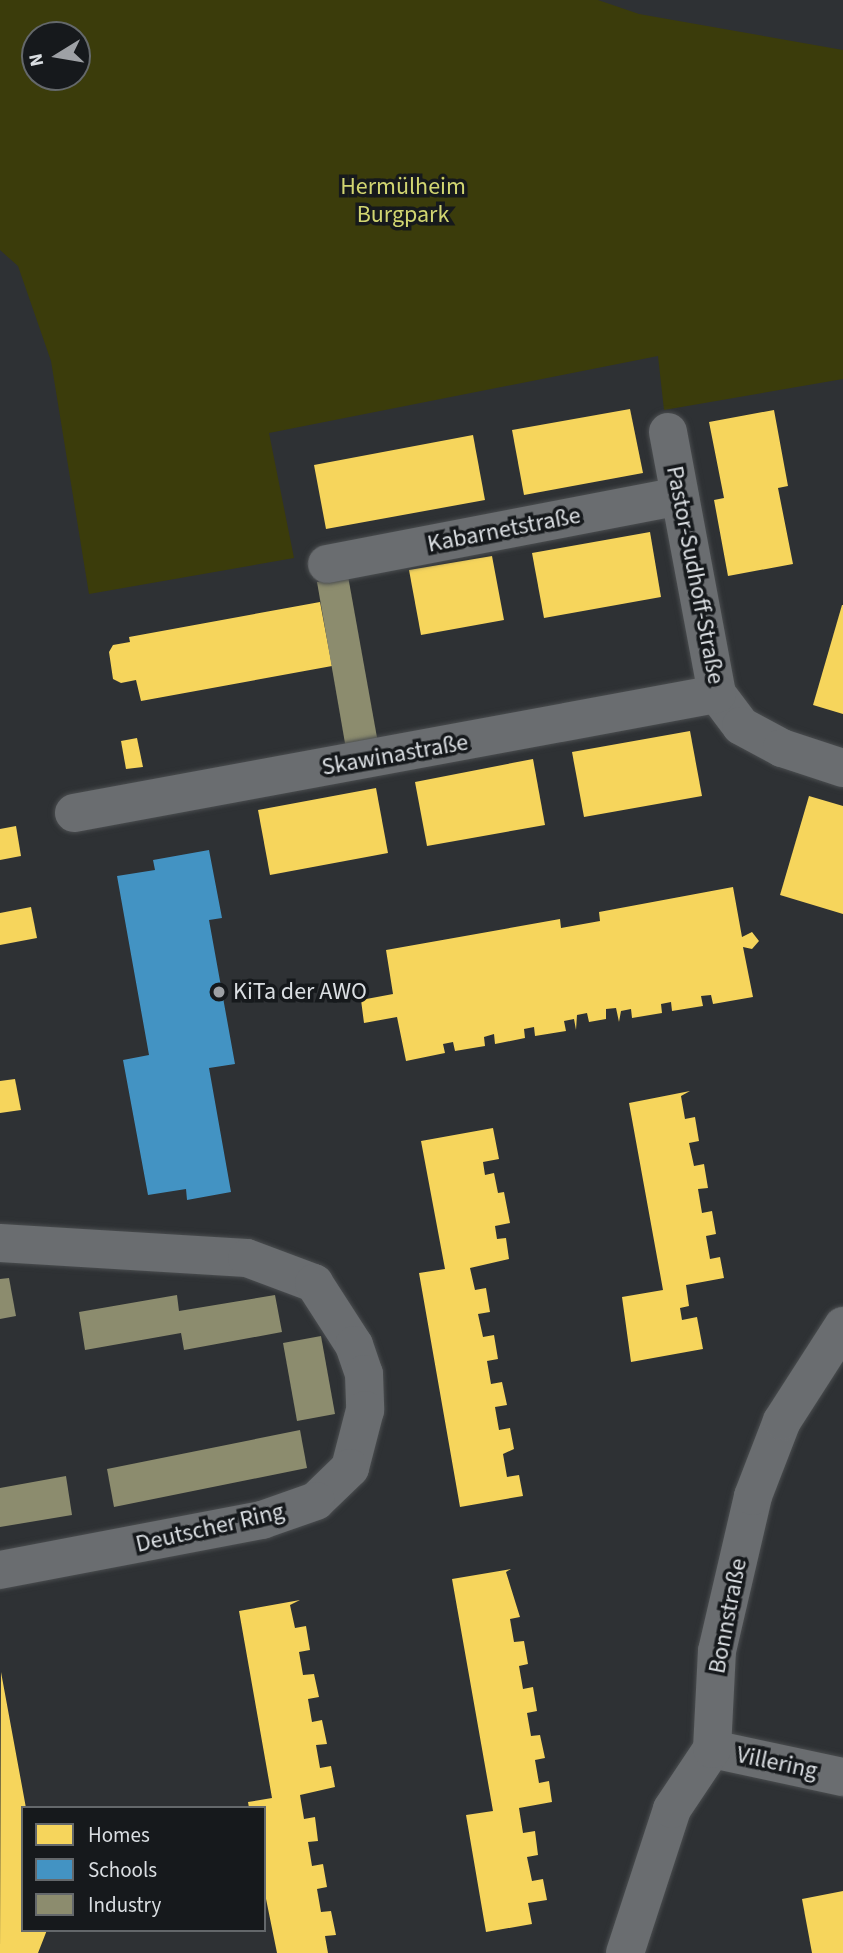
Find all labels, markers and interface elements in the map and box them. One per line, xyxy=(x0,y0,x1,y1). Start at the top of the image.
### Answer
north arrow xyxy=(21,21,91,91)
text: N xyxy=(22,51,51,69)
park label: Hermülheim Burgpark xyxy=(340,173,466,229)
street label: Pastor-Sudhoff-Straße xyxy=(660,464,730,686)
street label: Kabarnetstraße xyxy=(425,501,583,559)
street label: Skawinastraße xyxy=(320,728,470,782)
place label: KiTa der AWO xyxy=(233,978,367,1006)
marker: KiTa der AWO xyxy=(211,984,227,1000)
street label: Deutscher Ring xyxy=(133,1497,287,1559)
street label: Bonnstraße xyxy=(703,1556,753,1676)
street label: Villering xyxy=(734,1740,820,1786)
legend xyxy=(21,1806,266,1932)
text: Homes xyxy=(88,1820,150,1850)
text: Schools xyxy=(88,1855,157,1885)
text: Industry xyxy=(88,1890,161,1920)

